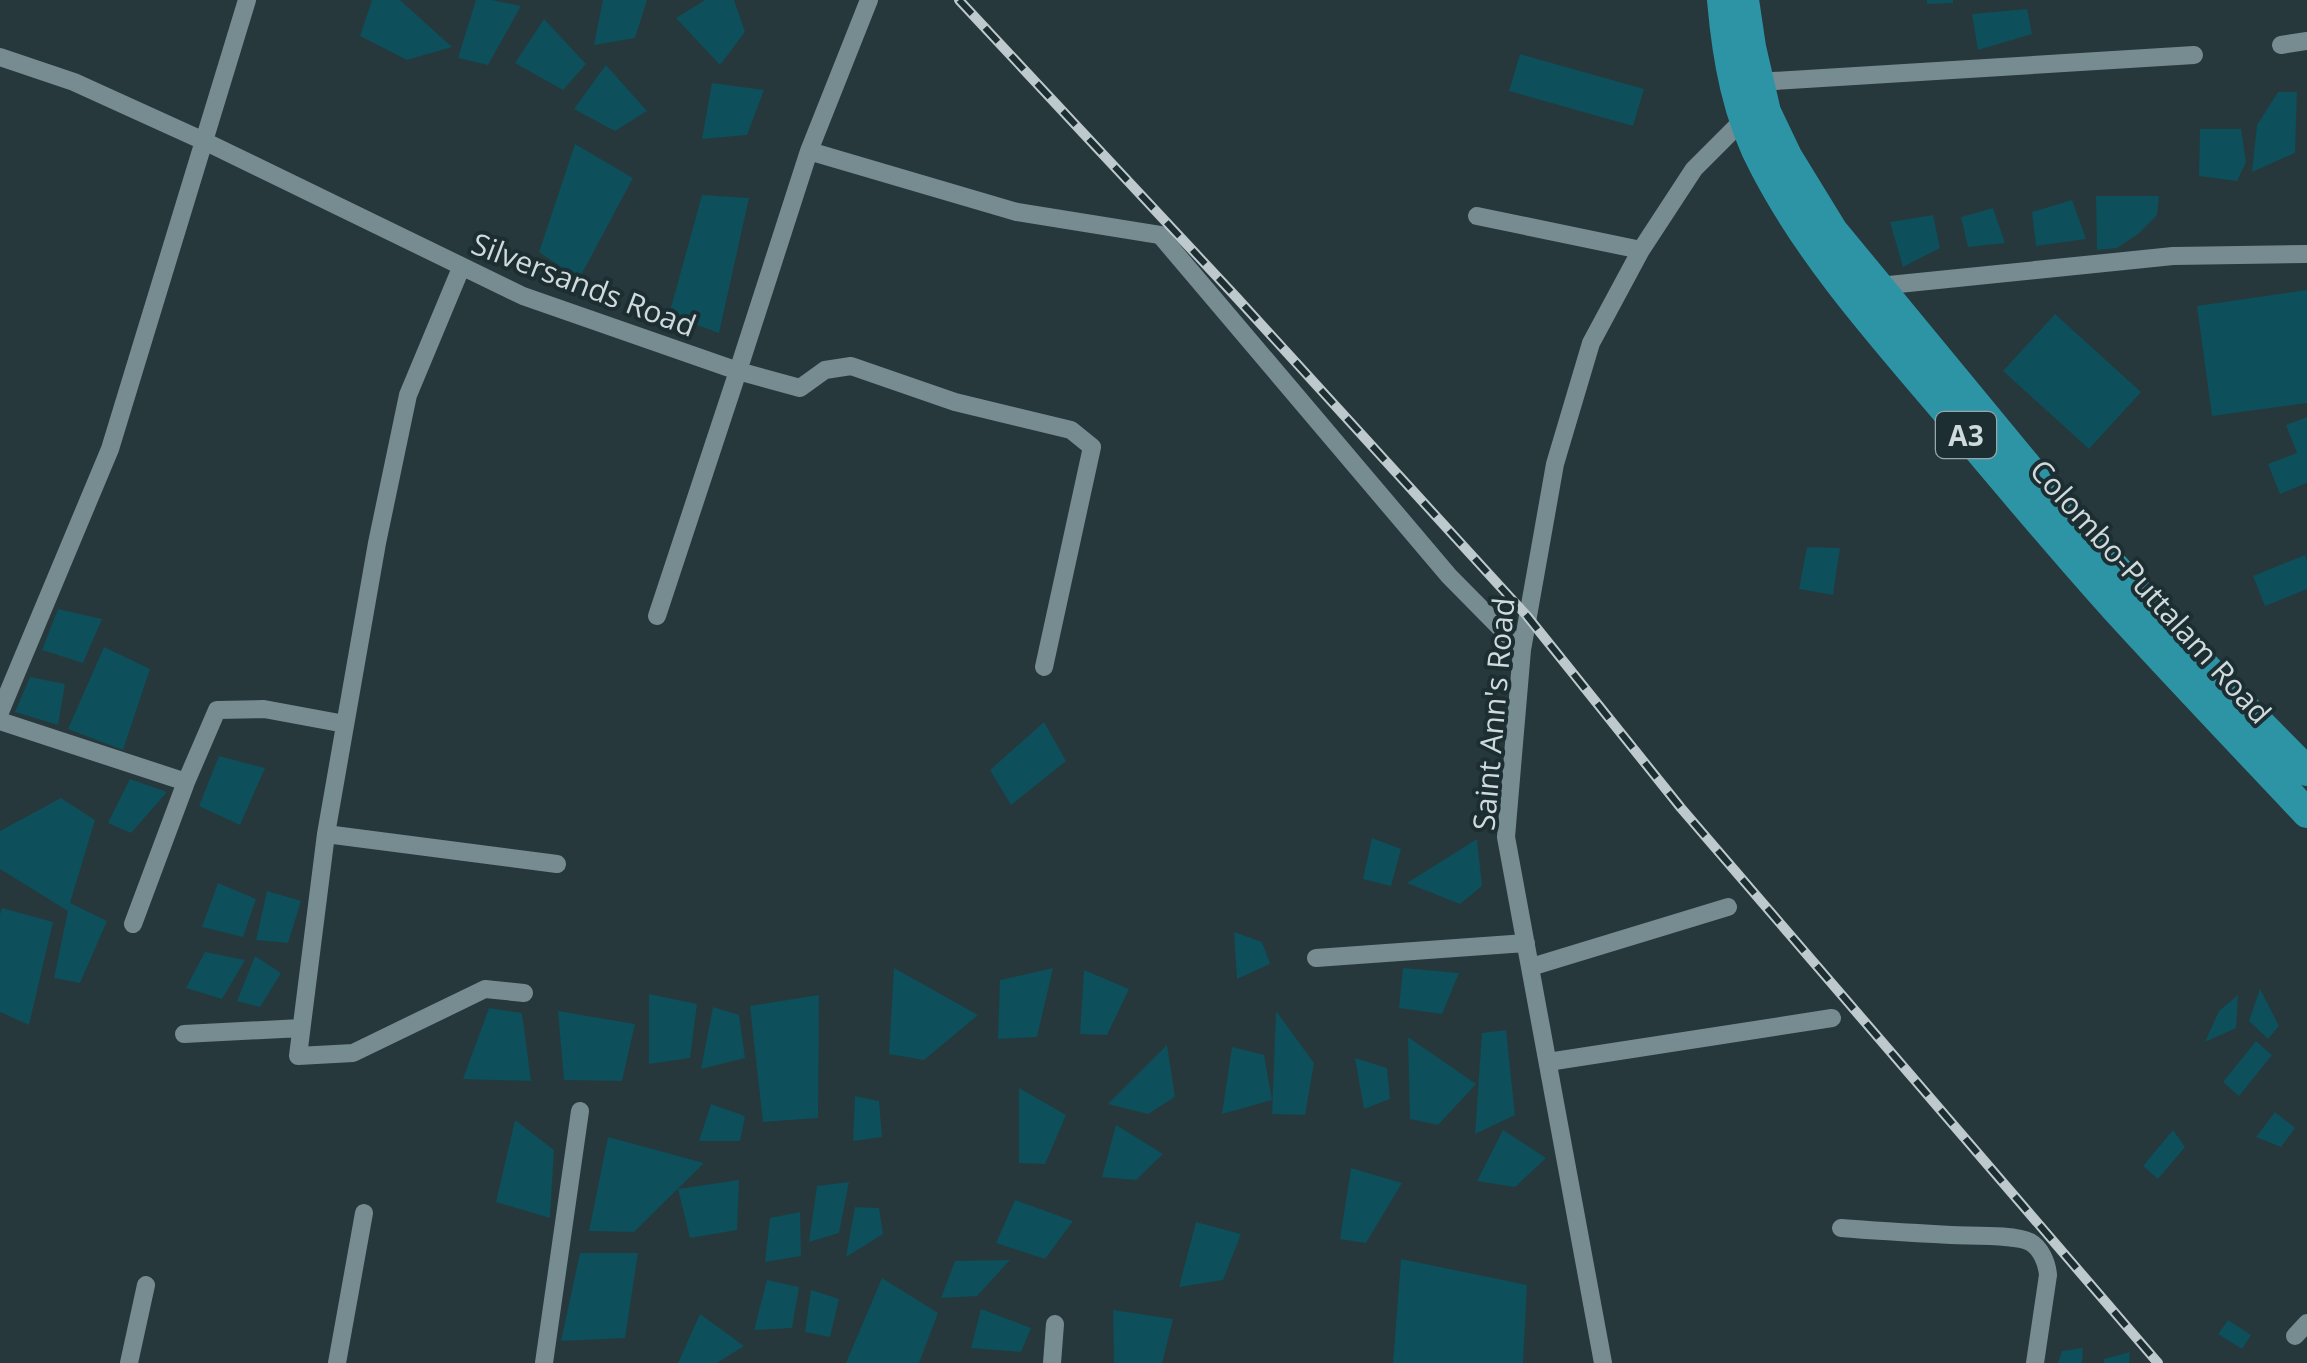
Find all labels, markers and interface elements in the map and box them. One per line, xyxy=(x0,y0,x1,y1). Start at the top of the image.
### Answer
street label: Silversands Road xyxy=(466,222,702,346)
road number: A3 xyxy=(1936,412,1996,458)
street label: Colombo-Puttalam Road xyxy=(2021,450,2281,732)
street label: Saint Ann's Road xyxy=(1462,596,1524,832)

